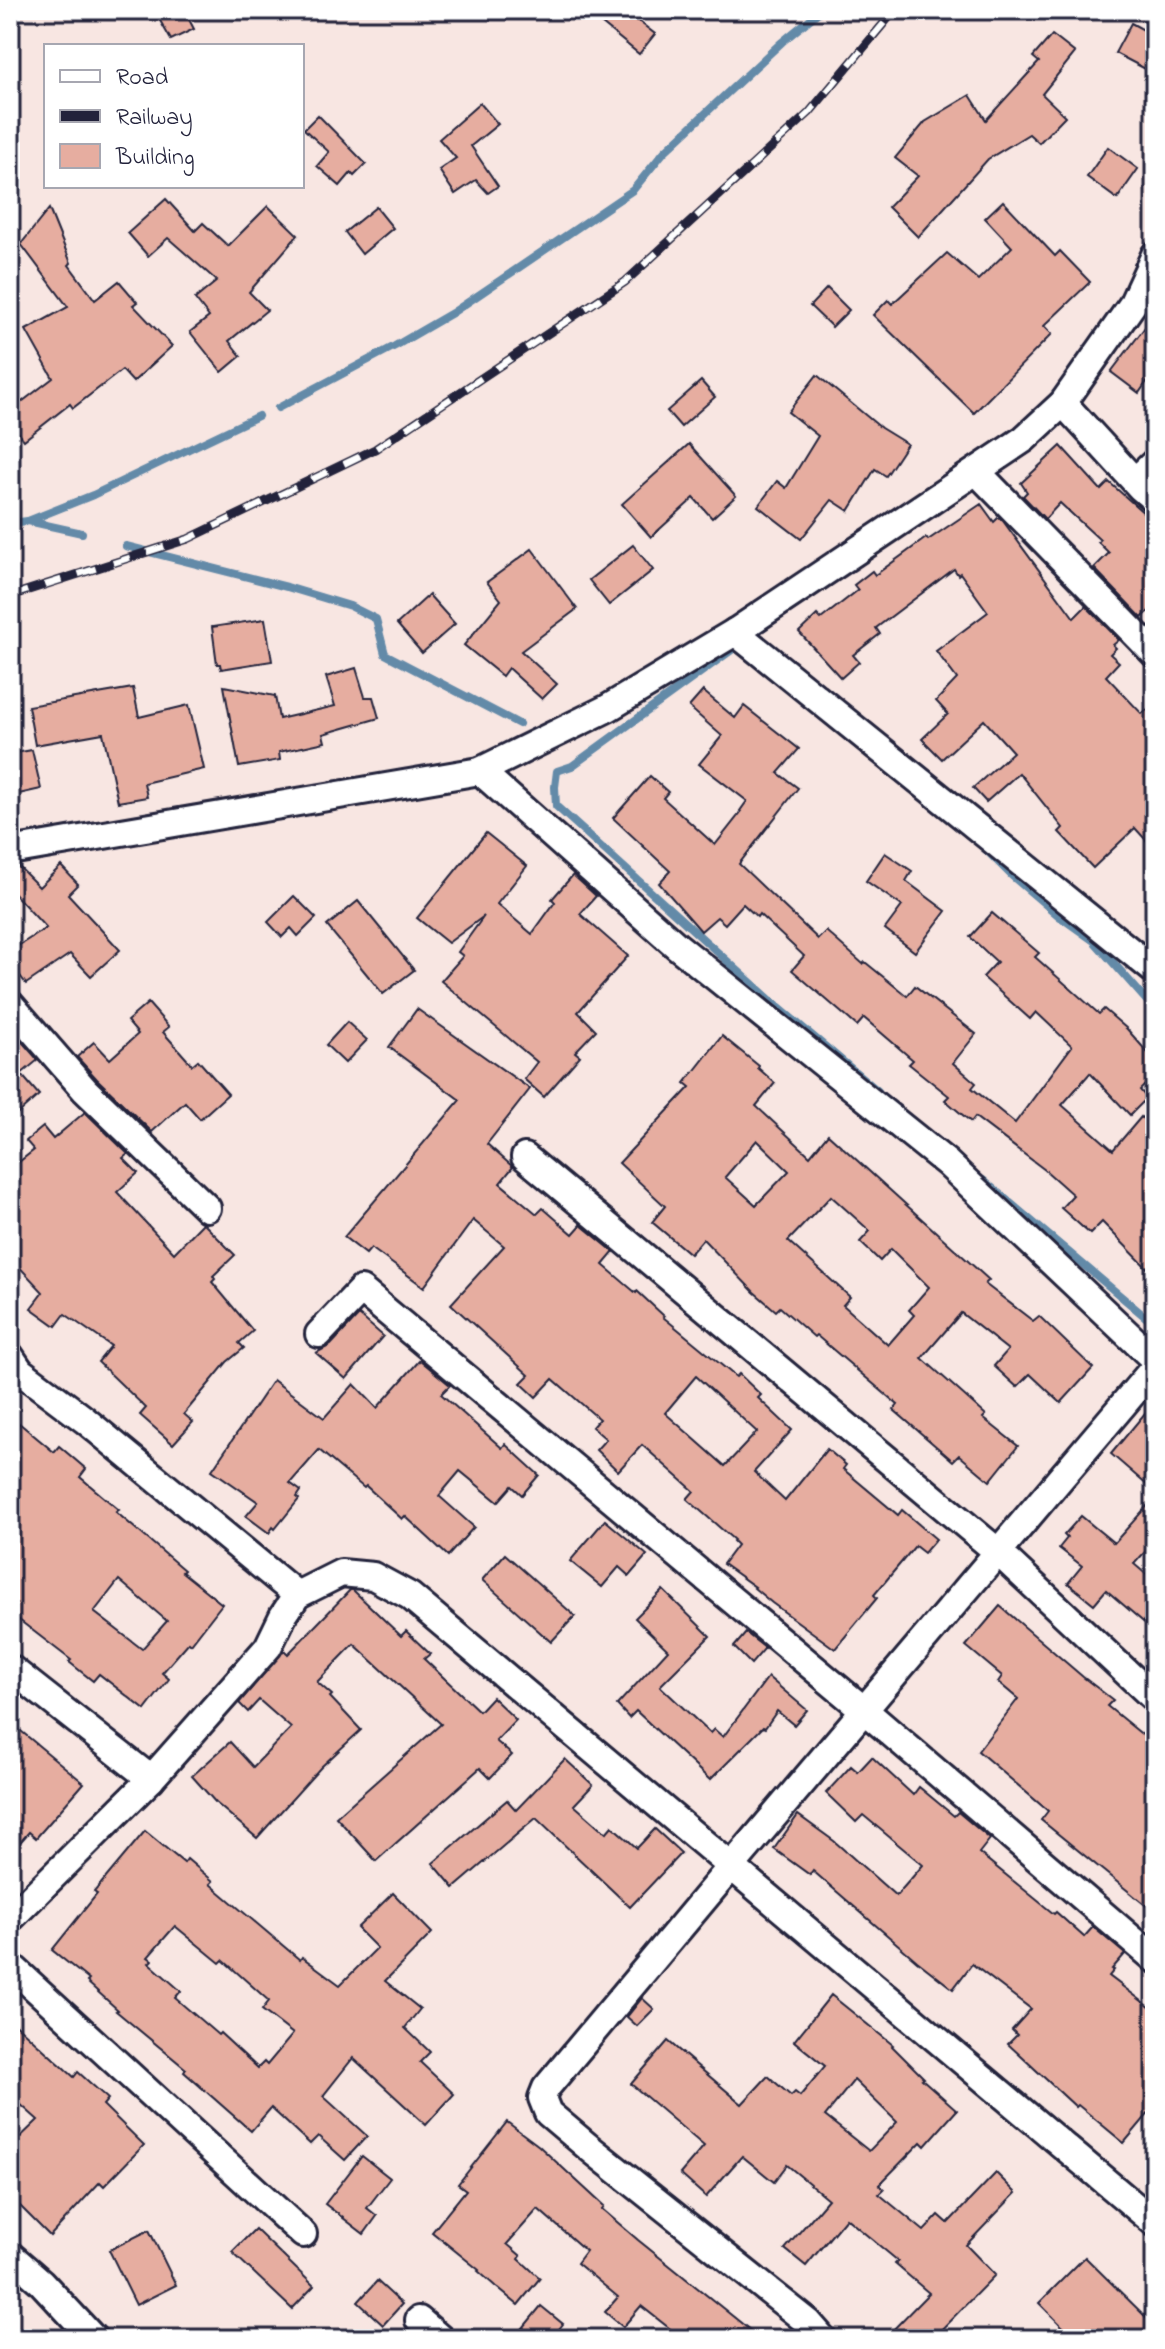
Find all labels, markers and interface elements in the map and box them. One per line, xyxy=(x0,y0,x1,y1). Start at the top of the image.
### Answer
legend xyxy=(44,44,304,188)
text: Road xyxy=(116,61,169,96)
text: Railway xyxy=(116,101,193,137)
text: Building xyxy=(115,141,195,176)

